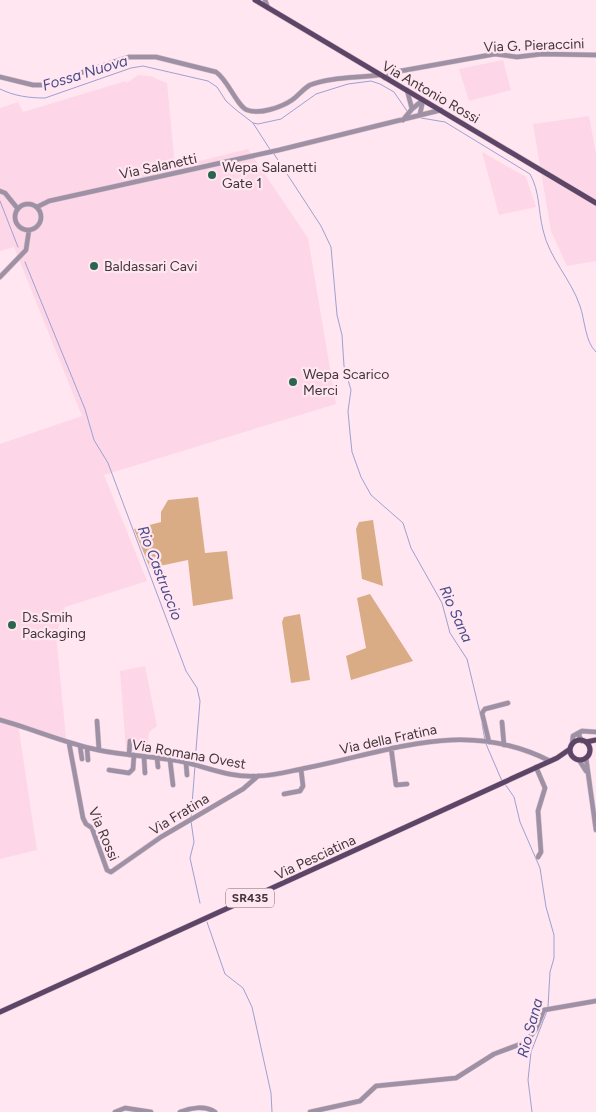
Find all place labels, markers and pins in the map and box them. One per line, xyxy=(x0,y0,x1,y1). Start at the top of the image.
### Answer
place label: Wepa Salanetti Gate 1 xyxy=(222,159,317,192)
marker: Wepa Salanetti Gate 1 xyxy=(206,169,218,181)
place label: Baldassari Cavi xyxy=(104,258,197,275)
marker: Baldassari Cavi xyxy=(88,260,100,272)
place label: Wepa Scarico Merci xyxy=(303,366,389,399)
marker: Wepa Scarico Merci xyxy=(287,376,299,388)
place label: Ds.Smih Packaging xyxy=(22,609,86,642)
marker: Ds.Smih Packaging xyxy=(6,619,18,631)

